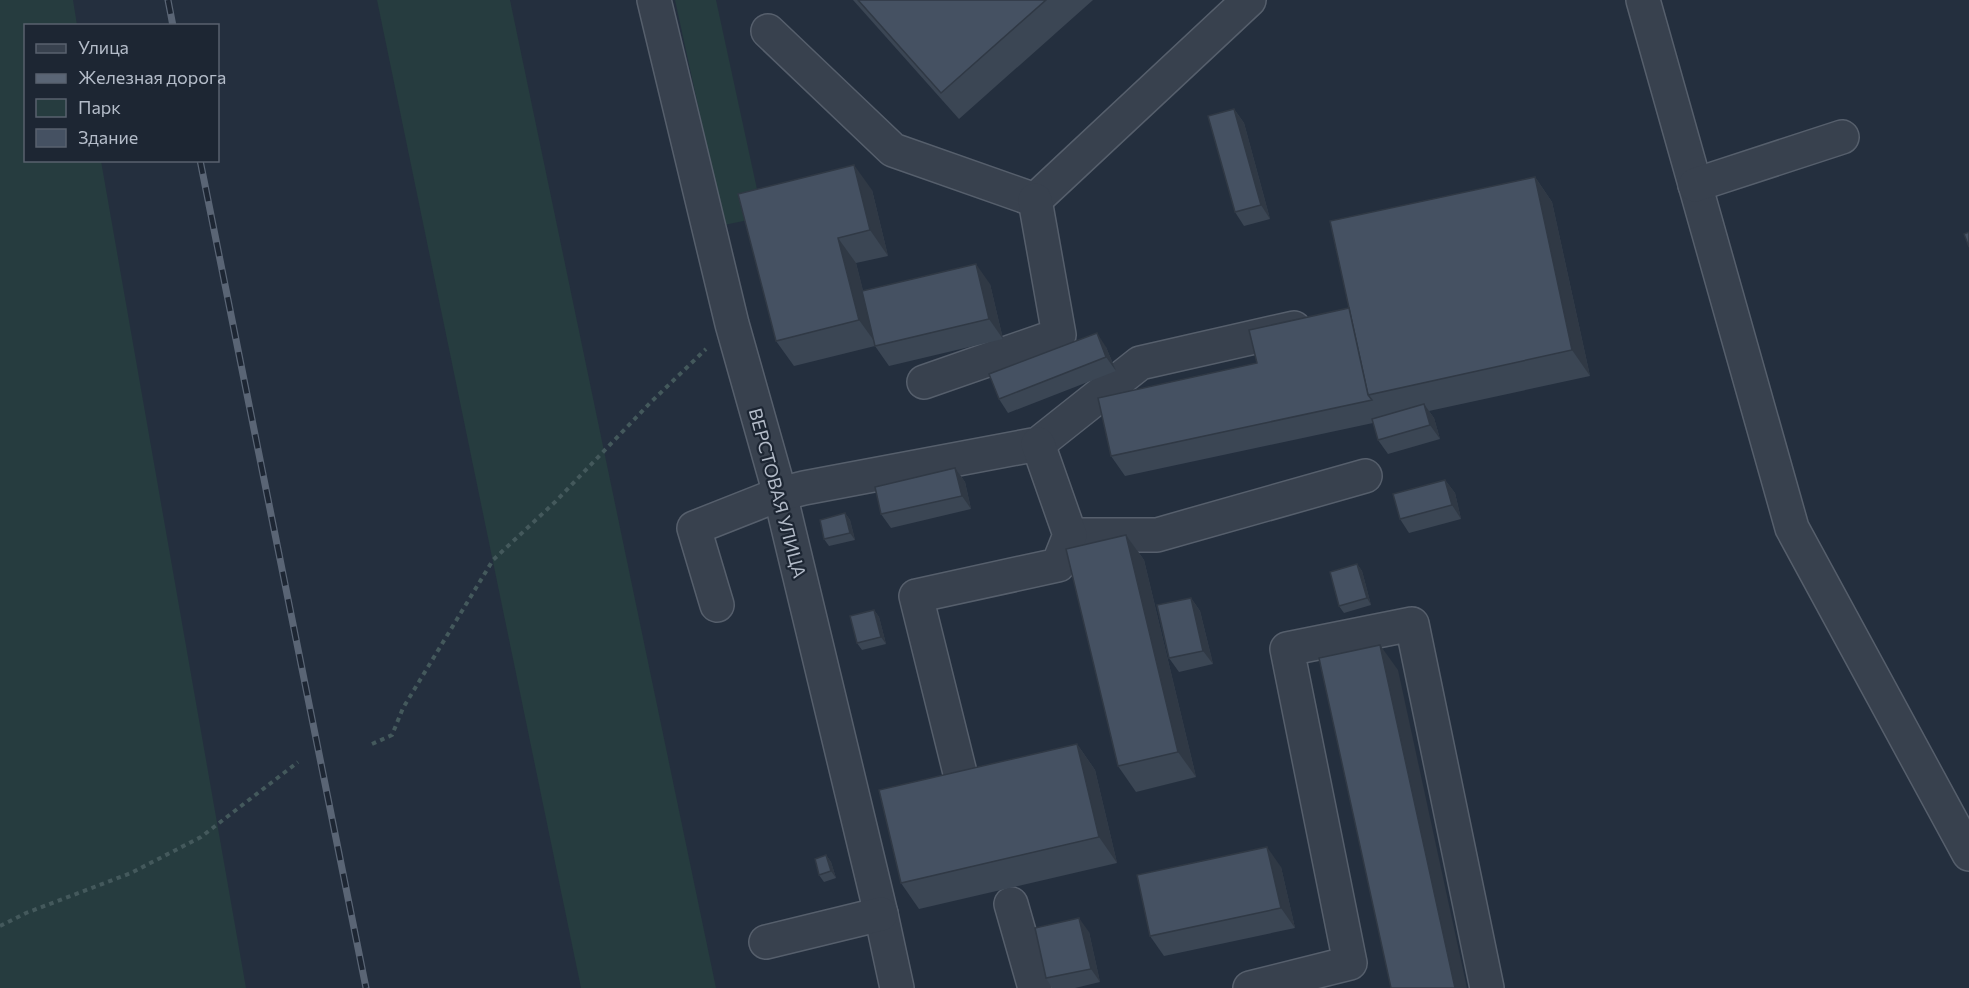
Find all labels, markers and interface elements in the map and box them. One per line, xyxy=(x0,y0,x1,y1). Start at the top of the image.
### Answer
legend xyxy=(24,24,219,162)
text: Улица xyxy=(78,36,129,58)
text: Железная дорога xyxy=(78,66,226,88)
text: Парк xyxy=(78,96,121,118)
text: Здание xyxy=(78,126,138,148)
street label: ВЕРСТОВАЯ УЛИЦА xyxy=(745,406,811,580)

